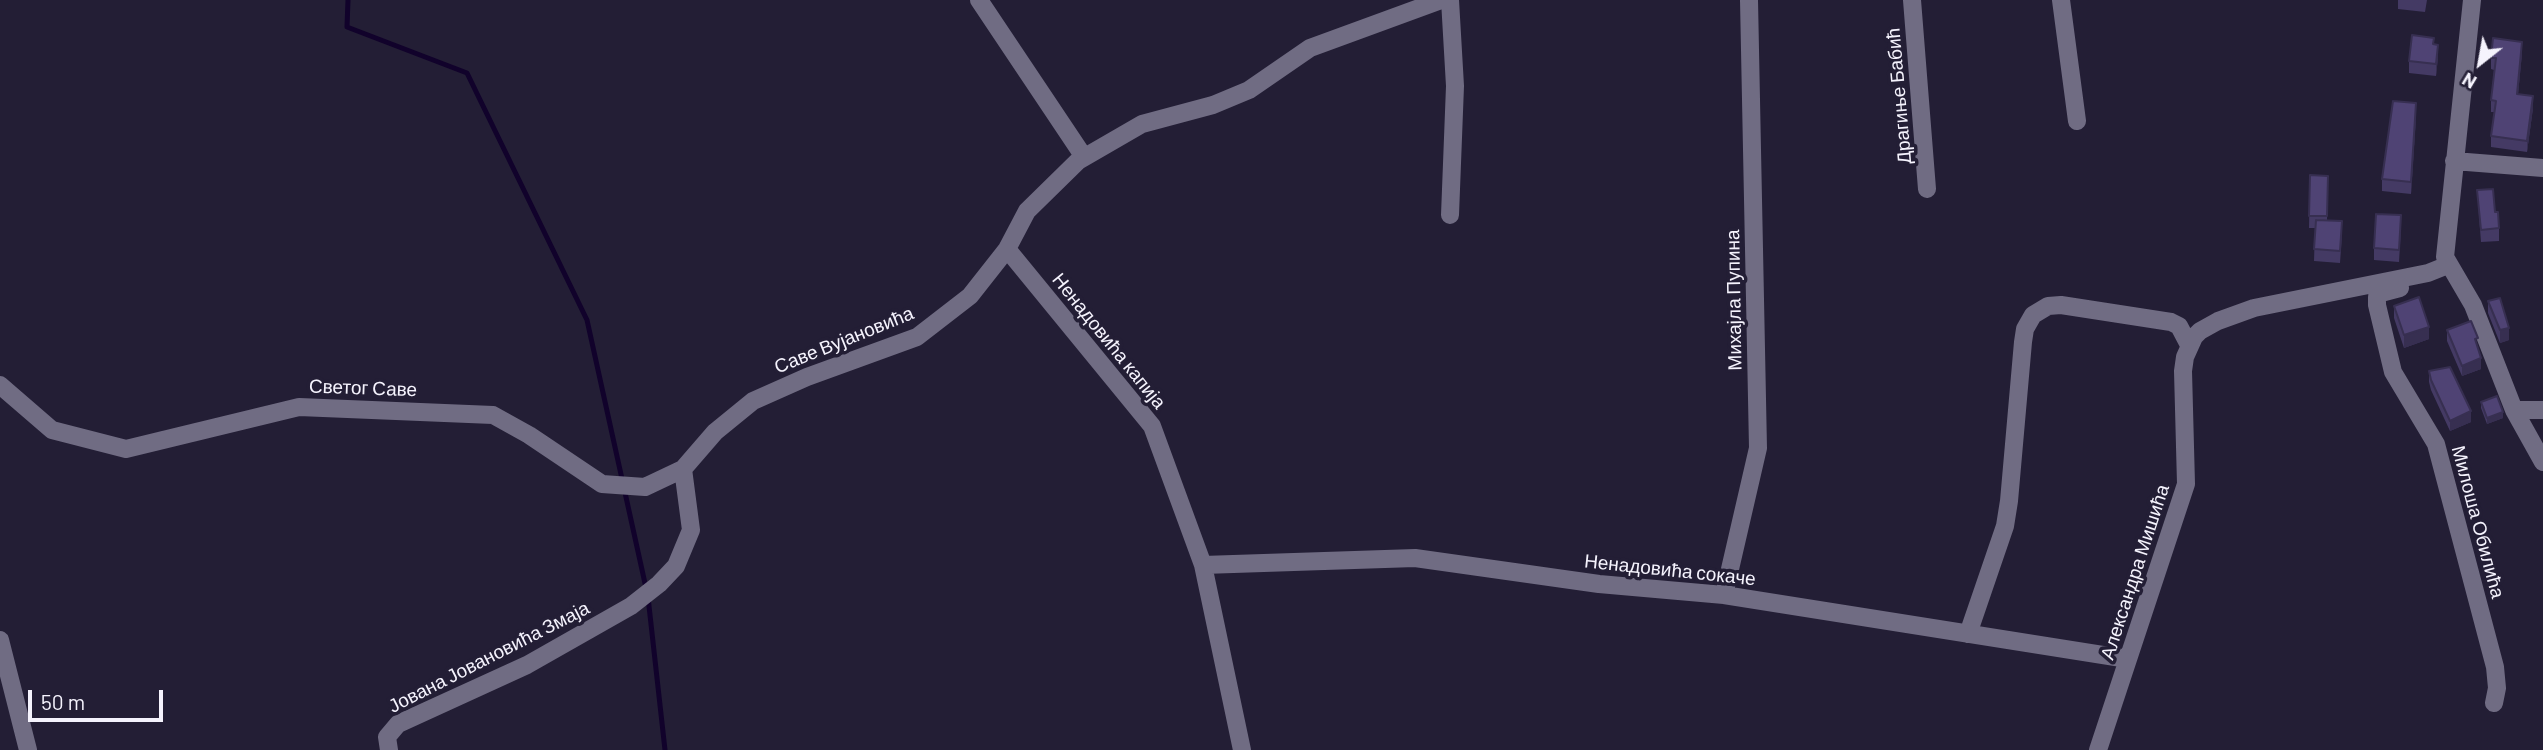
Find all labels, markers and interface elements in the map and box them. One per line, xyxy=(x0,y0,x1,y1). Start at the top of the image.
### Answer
street label: Драгиње Бабић xyxy=(1882,27,1916,165)
north arrow xyxy=(2445,28,2515,98)
text: N xyxy=(2458,68,2480,95)
street label: Михајла Пупина xyxy=(1721,229,1747,371)
street label: Ненадовића капија xyxy=(1047,269,1171,413)
street label: Саве Вујановића xyxy=(771,302,917,378)
street label: Светог Саве xyxy=(308,375,418,401)
street label: Милоша Обилића xyxy=(2447,443,2509,601)
street label: Александра Мишића xyxy=(2096,482,2174,662)
street label: Ненадовића сокаче xyxy=(1583,550,1757,590)
street label: Јована Јовановића Змаја xyxy=(385,596,593,718)
scale bar xyxy=(32,676,166,720)
text: 50 m xyxy=(41,689,85,714)

